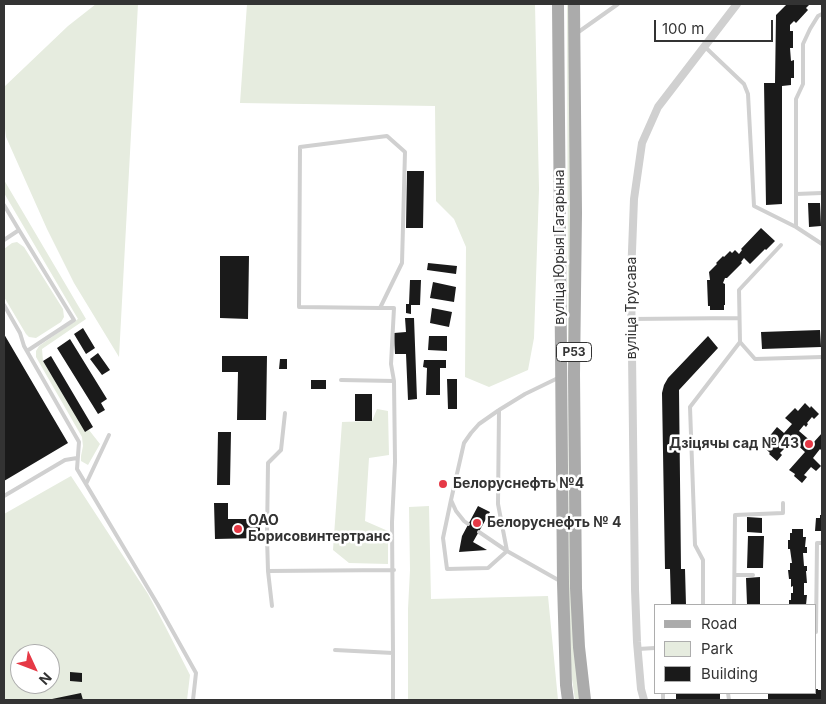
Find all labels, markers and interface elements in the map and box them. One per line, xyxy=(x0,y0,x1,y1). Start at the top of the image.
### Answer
scale bar xyxy=(656,10,775,42)
text: 100 m xyxy=(662,19,704,38)
street label: вуліца Юрыя Гагарына xyxy=(552,169,568,325)
street label: вуліца Трусава xyxy=(624,257,640,359)
road number: Р53 xyxy=(556,342,592,362)
place label: Дзіцячы сад № 43 xyxy=(669,436,799,452)
marker: Дзіцячы сад № 43 xyxy=(803,438,815,450)
place label: Белоруснефть №4 xyxy=(453,476,584,492)
marker: Белоруснефть №4 xyxy=(437,478,449,490)
place label: ОАО Борисовинтертранс xyxy=(248,513,391,546)
place label: Белоруснефть № 4 xyxy=(487,515,622,531)
marker: Белоруснефть № 4 xyxy=(471,517,483,529)
marker: ОАО Борисовинтертранс xyxy=(232,523,244,535)
legend xyxy=(654,604,816,694)
text: Road xyxy=(701,614,737,633)
text: Park xyxy=(701,639,733,658)
north arrow xyxy=(10,644,60,694)
text: Building xyxy=(701,664,758,683)
text: N xyxy=(36,669,55,689)

